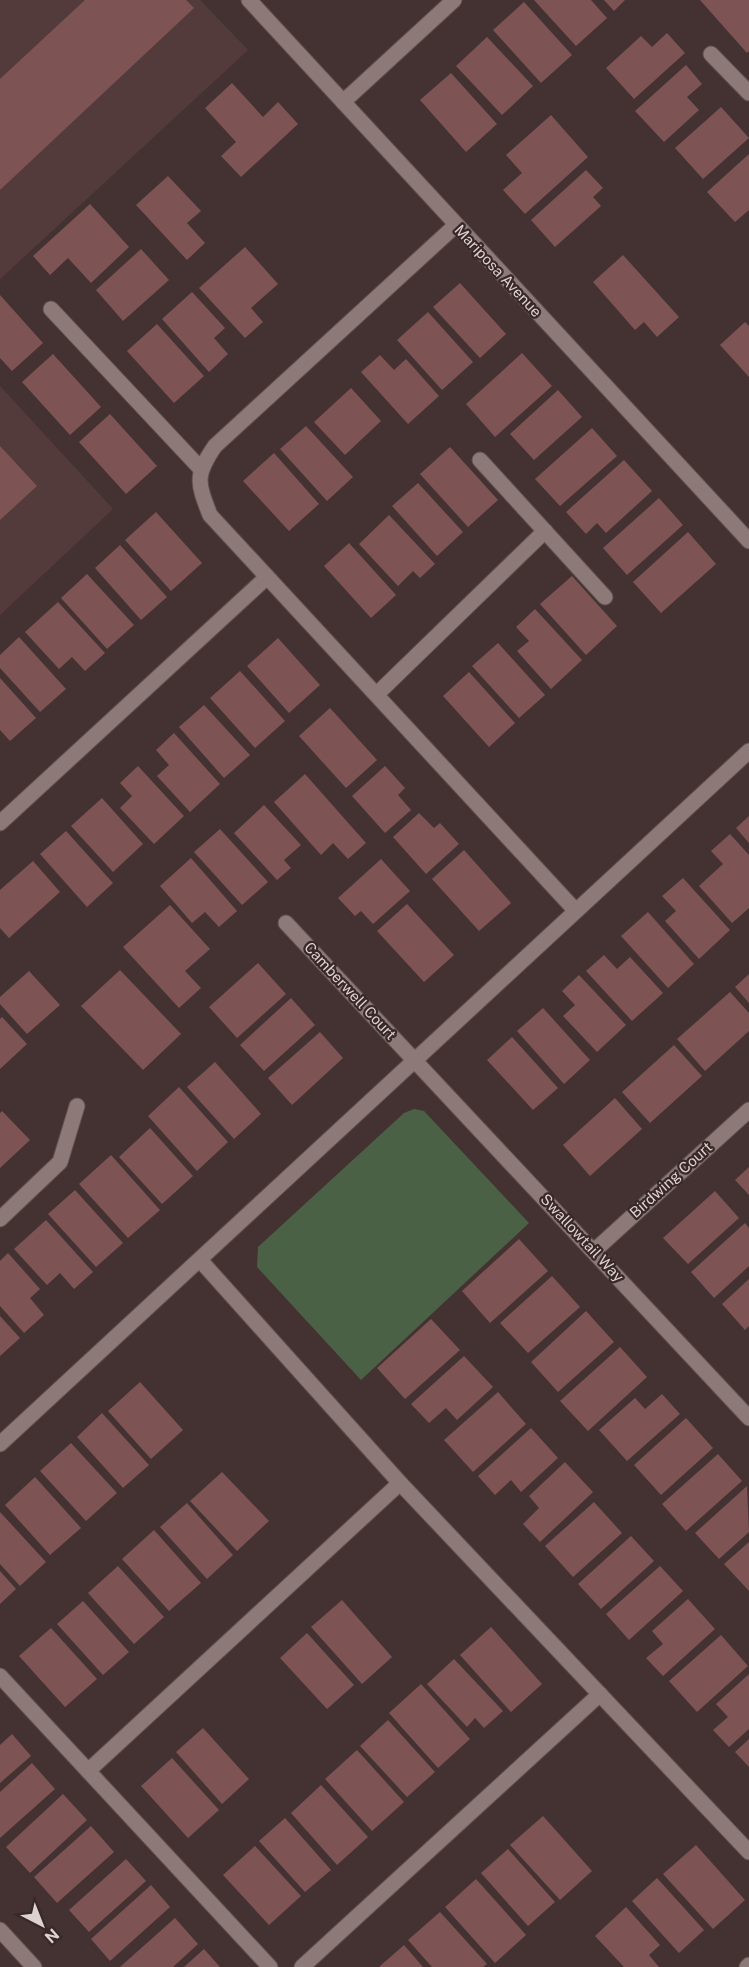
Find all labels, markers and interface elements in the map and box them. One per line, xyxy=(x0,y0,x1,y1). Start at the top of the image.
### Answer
street label: Mariposa Avenue xyxy=(451,221,545,320)
street label: Camberwell Court xyxy=(301,939,400,1043)
street label: Birdwing Court xyxy=(626,1138,715,1221)
street label: Swallowtail Way xyxy=(537,1190,627,1285)
north arrow xyxy=(12,1895,72,1955)
text: N xyxy=(41,1925,63,1947)

